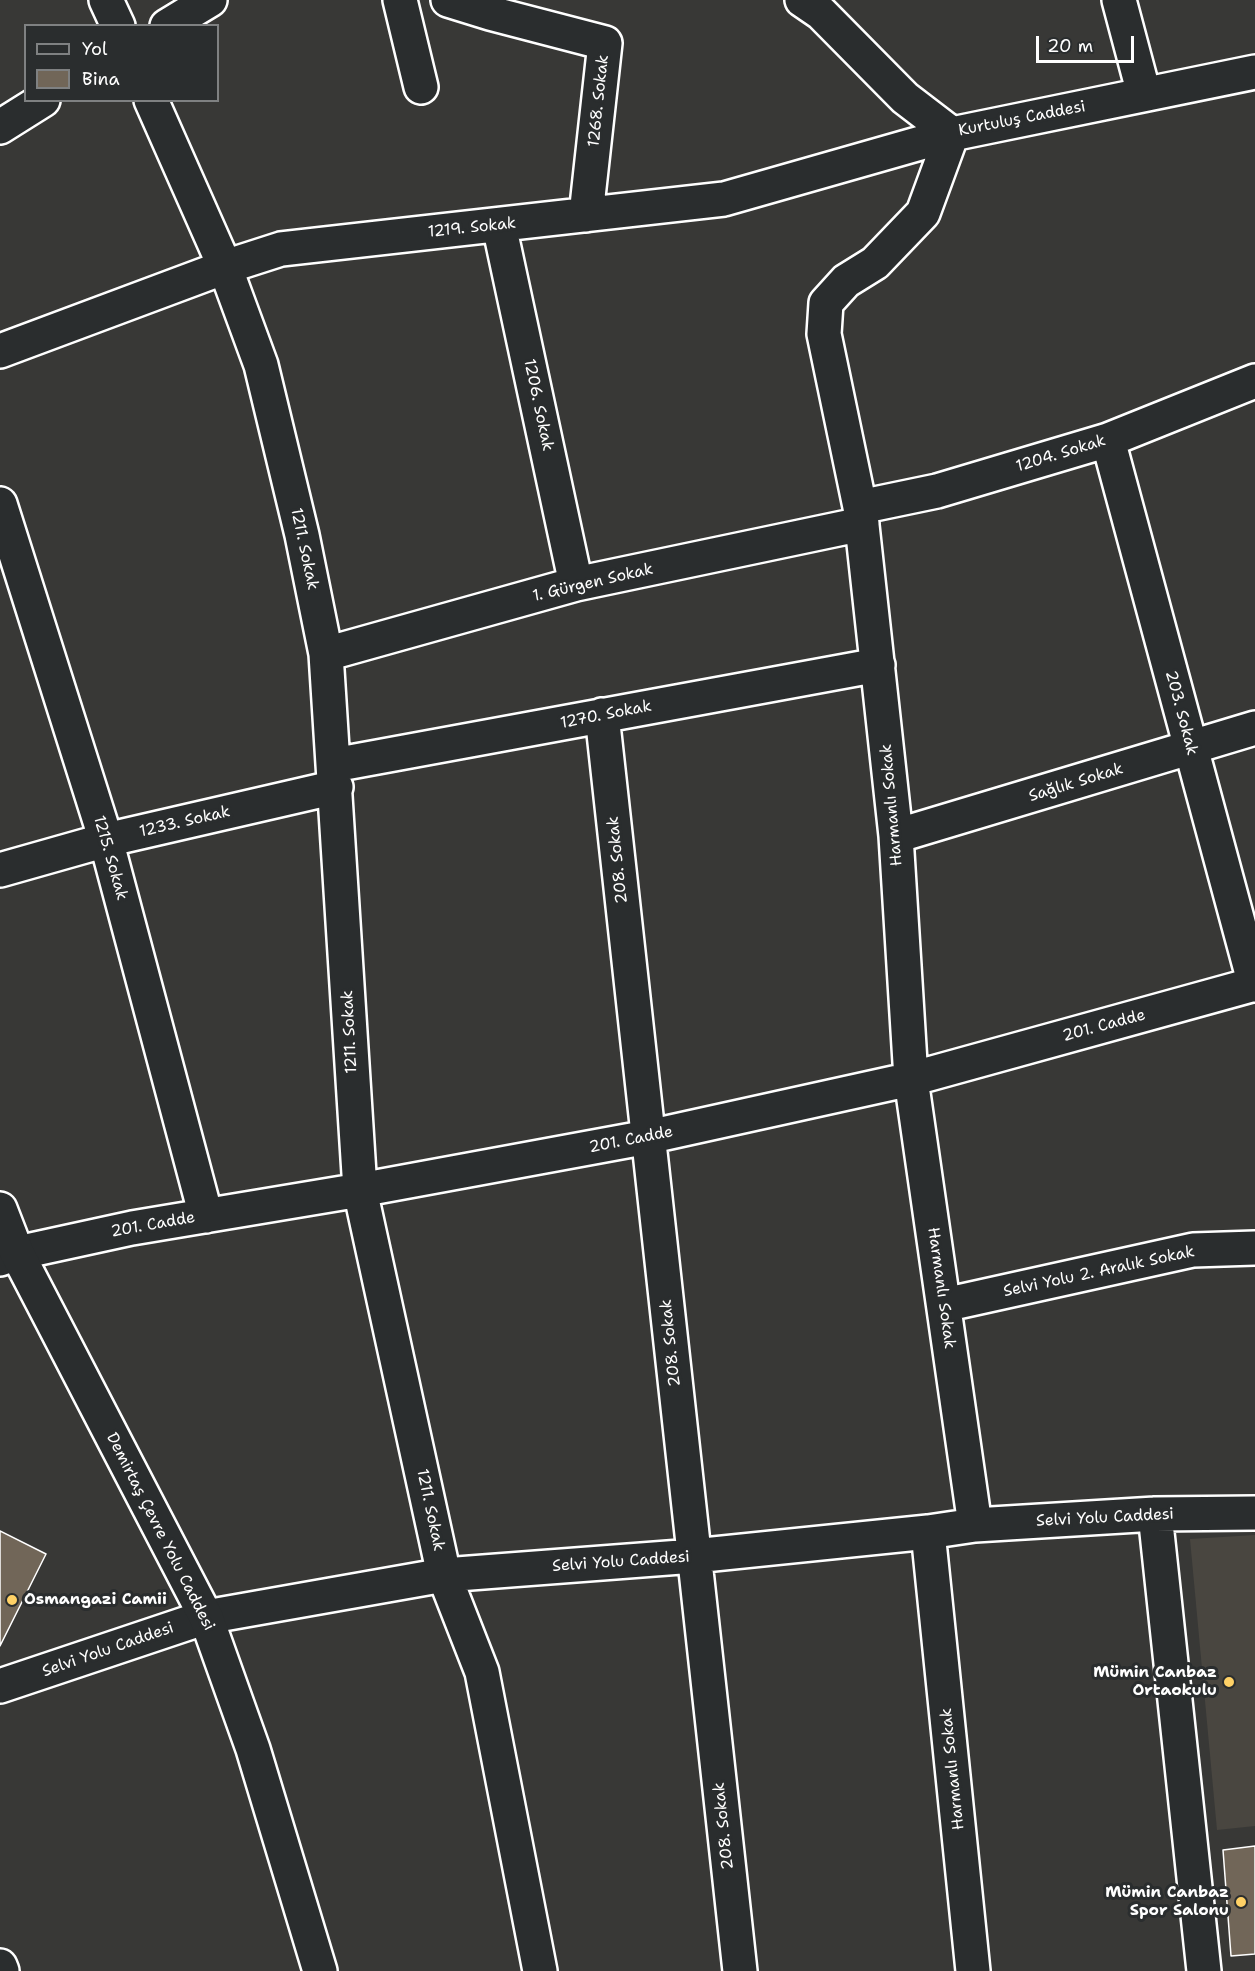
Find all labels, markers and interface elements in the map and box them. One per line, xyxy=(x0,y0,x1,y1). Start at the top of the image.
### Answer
legend xyxy=(24,24,219,102)
scale bar xyxy=(1039,24,1136,62)
text: 20 m xyxy=(1047,34,1093,58)
text: Yol xyxy=(82,37,107,61)
street label: 1268. Sokak xyxy=(585,54,613,148)
text: Bina xyxy=(82,67,120,91)
street label: Kurtuluş Caddesi xyxy=(957,97,1087,141)
street label: 1219. Sokak xyxy=(427,214,517,242)
street label: 1206. Sokak xyxy=(519,357,557,453)
street label: 1204. Sokak xyxy=(1014,431,1108,477)
street label: 1211. Sokak xyxy=(286,506,322,592)
street label: 1. Gürgen Sokak xyxy=(531,560,655,606)
street label: 203. Sokak xyxy=(1160,668,1202,758)
street label: 1270. Sokak xyxy=(559,697,653,733)
street label: Harmanlı Sokak xyxy=(877,743,907,867)
street label: Sağlık Sokak xyxy=(1026,760,1126,806)
street label: 1233. Sokak xyxy=(138,802,232,842)
street label: 1215. Sokak xyxy=(89,813,131,903)
street label: 208. Sokak xyxy=(604,815,632,905)
street label: 1211. Sokak xyxy=(338,990,362,1074)
street label: 201. Cadde xyxy=(1060,1006,1148,1046)
street label: 201. Cadde xyxy=(587,1122,675,1158)
street label: 201. Cadde xyxy=(109,1208,197,1242)
street label: Harmanlı Sokak xyxy=(923,1226,959,1350)
street label: Selvi Yolu 2. Aralık Sokak xyxy=(1002,1242,1196,1302)
street label: 208. Sokak xyxy=(657,1298,685,1388)
street label: Demirtaş Çevre Yolu Caddesi xyxy=(102,1430,218,1634)
street label: 1211. Sokak xyxy=(412,1467,448,1553)
street label: Selvi Yolu Caddesi xyxy=(1036,1505,1174,1531)
street label: Selvi Yolu Caddesi xyxy=(552,1548,690,1576)
place label: Osmangazi Camii xyxy=(24,1590,167,1610)
marker: Osmangazi Camii xyxy=(5,1593,19,1607)
street label: Selvi Yolu Caddesi xyxy=(40,1618,176,1682)
place label: Mümin Canbaz Ortaokulu xyxy=(1093,1663,1217,1701)
marker: Mümin Canbaz Ortaokulu xyxy=(1222,1675,1236,1689)
street label: Harmanlı Sokak xyxy=(937,1707,969,1831)
street label: 208. Sokak xyxy=(710,1781,738,1871)
place label: Mümin Canbaz Spor Salonu xyxy=(1105,1883,1229,1921)
marker: Mümin Canbaz Spor Salonu xyxy=(1234,1895,1248,1909)

